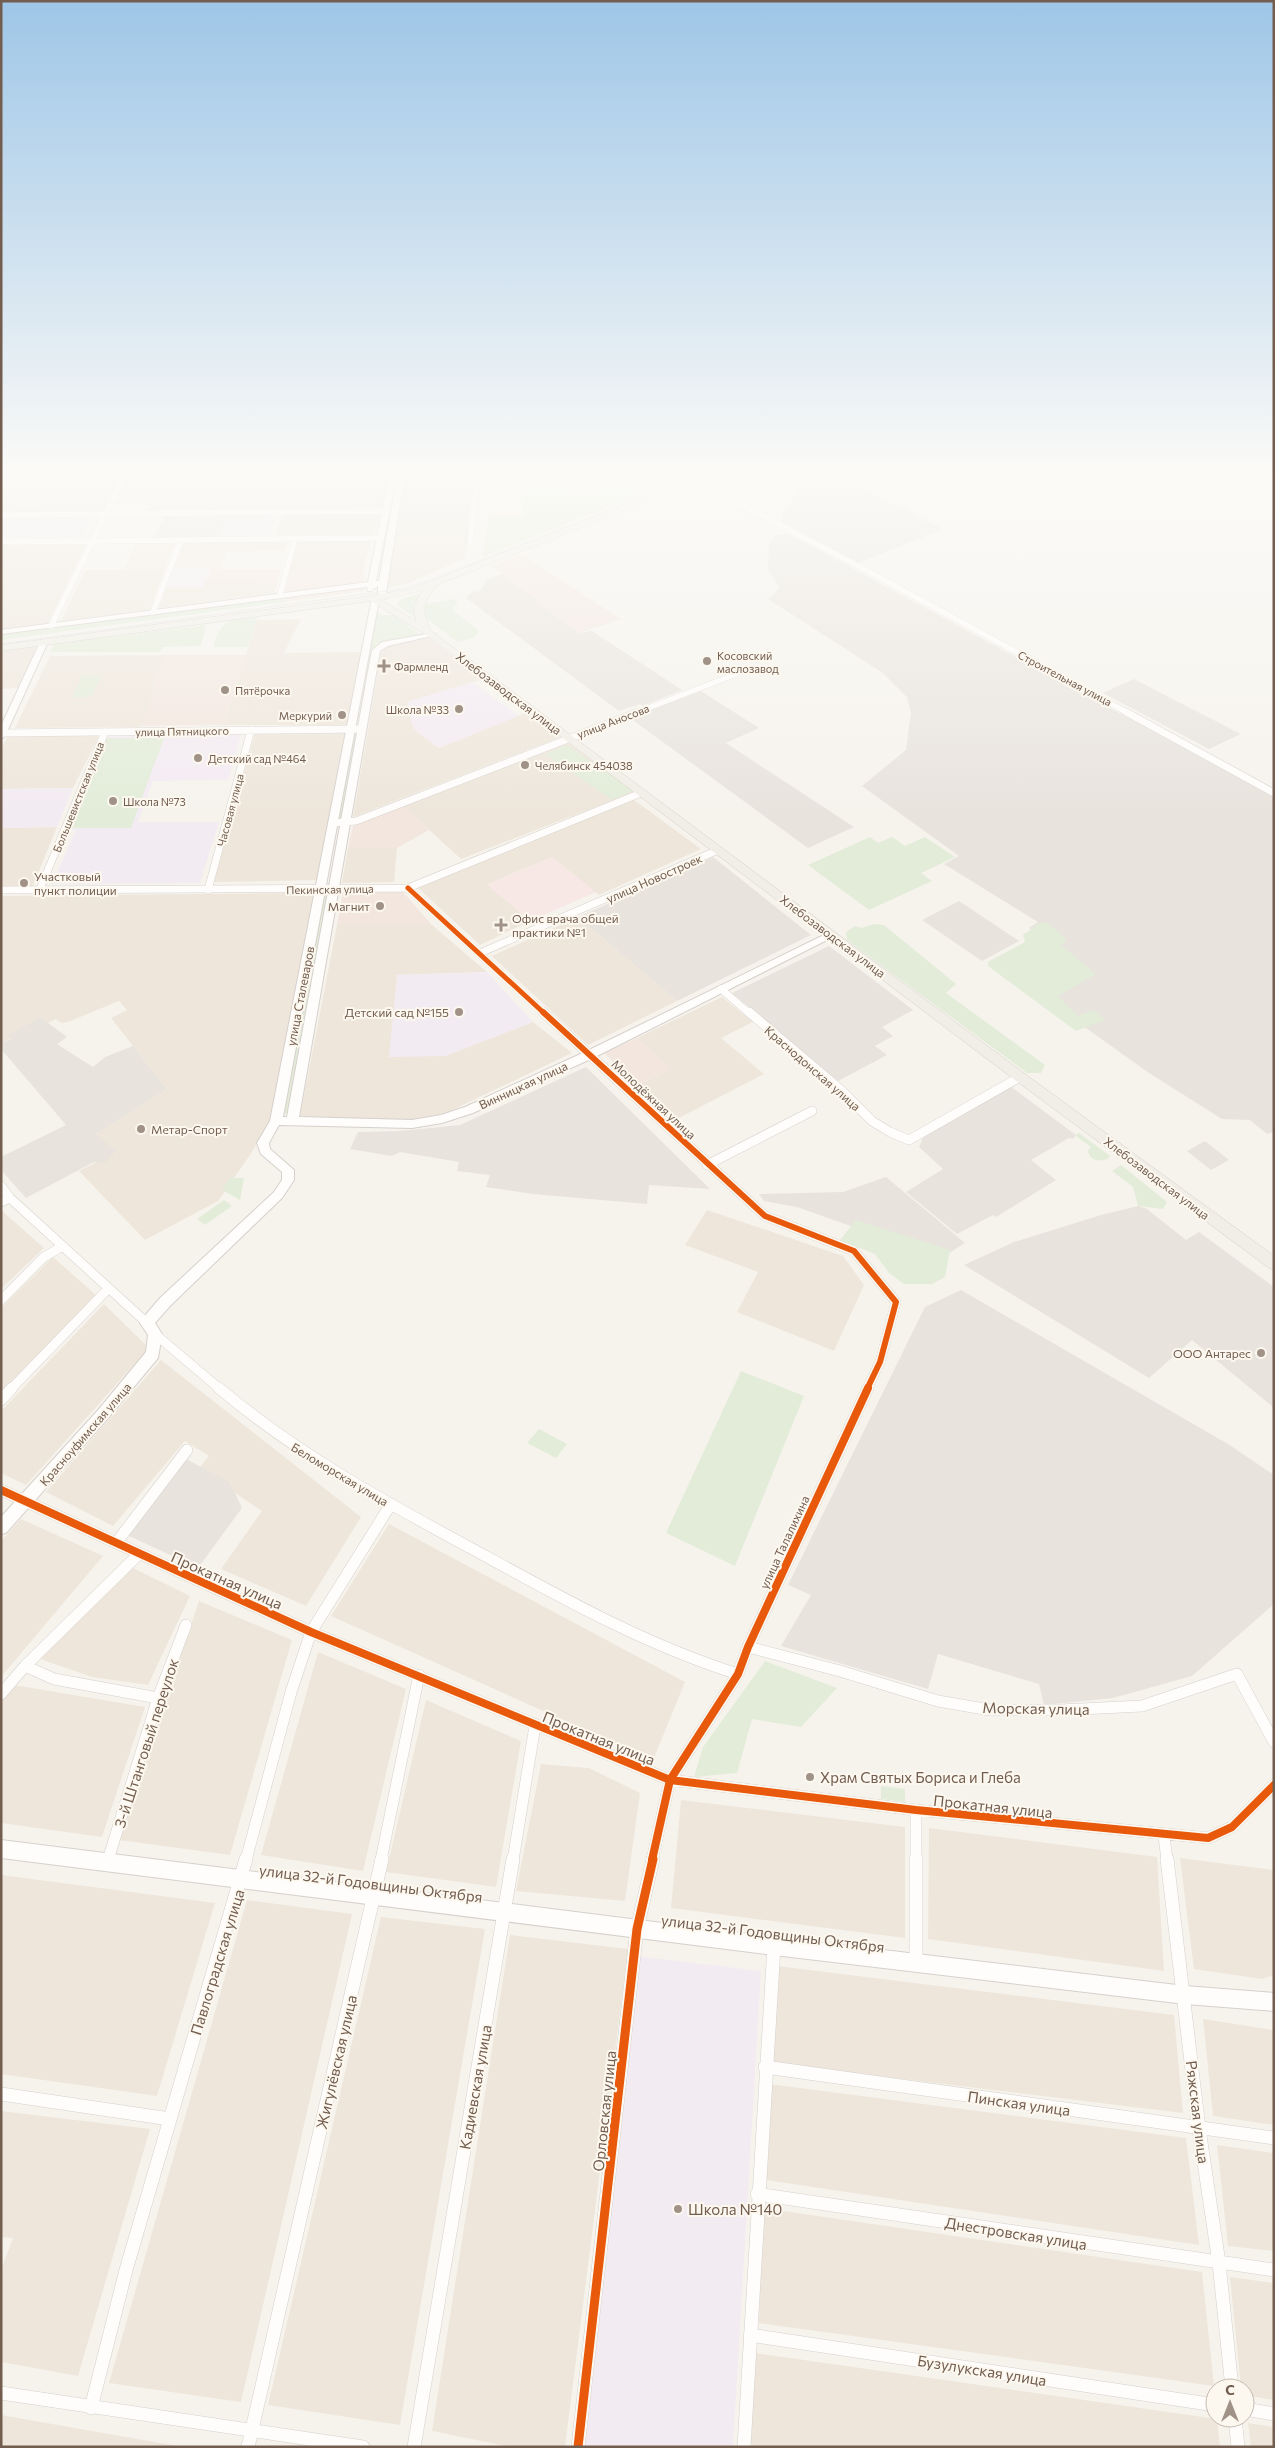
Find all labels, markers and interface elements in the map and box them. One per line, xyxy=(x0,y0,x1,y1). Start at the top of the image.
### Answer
street label: Строительная улица xyxy=(1016,648,1114,708)
street label: Хлебозаводская улица xyxy=(454,649,564,737)
place label: Косовский маслозавод xyxy=(717,649,779,675)
marker: Косовский маслозавод xyxy=(701,655,713,667)
marker: Фармленд xyxy=(378,660,390,672)
place label: Фармленд xyxy=(394,660,449,673)
marker: Пятёрочка xyxy=(219,684,231,696)
place label: Пятёрочка xyxy=(235,684,290,697)
street label: улица Аносова xyxy=(575,701,651,741)
place label: Школа №33 xyxy=(386,703,449,716)
marker: Школа №33 xyxy=(453,703,465,715)
place label: Меркурий xyxy=(279,709,332,722)
marker: Меркурий xyxy=(336,709,348,721)
street label: улица Пятницкого xyxy=(135,724,229,738)
street label: Большевистская улица xyxy=(50,740,106,854)
marker: Детский сад №464 xyxy=(192,752,204,764)
place label: Детский сад №464 xyxy=(208,752,306,765)
marker: Челябинск 454038 xyxy=(519,759,531,771)
place label: Челябинск 454038 xyxy=(535,759,633,772)
street label: Часовая улица xyxy=(214,772,246,848)
marker: Школа №73 xyxy=(107,795,119,807)
place label: Школа №73 xyxy=(123,795,186,808)
street label: улица Новостроек xyxy=(604,850,705,905)
place label: Участковый пункт полиции xyxy=(34,869,117,897)
marker: Участковый пункт полиции xyxy=(18,877,30,889)
street label: Пекинская улица xyxy=(286,882,374,896)
street label: Хлебозаводская улица xyxy=(778,892,888,980)
place label: Магнит xyxy=(328,899,370,913)
marker: Магнит xyxy=(374,900,386,912)
place label: Офис врача общей практики №1 xyxy=(512,911,619,939)
marker: Офис врача общей практики №1 xyxy=(494,918,508,932)
street label: улица Сталеваров xyxy=(283,945,317,1047)
place label: Детский сад №155 xyxy=(345,1005,449,1019)
marker: Детский сад №155 xyxy=(453,1006,465,1018)
street label: Краснодонская улица xyxy=(762,1023,864,1113)
street label: Молодёжная улица xyxy=(609,1056,699,1142)
street label: Винницкая улица xyxy=(476,1058,570,1112)
place label: Метар-Спорт xyxy=(151,1122,228,1136)
marker: Метар-Спорт xyxy=(135,1123,147,1135)
street label: Хлебозаводская улица xyxy=(1102,1134,1212,1222)
place label: ООО Антарес xyxy=(1173,1346,1251,1360)
marker: ООО Антарес xyxy=(1255,1347,1267,1359)
street label: Красноуфимская улица xyxy=(36,1380,134,1488)
street label: Беломорская улица xyxy=(289,1440,391,1508)
street label: улица Талалихина xyxy=(756,1493,812,1591)
street label: Прокатная улица xyxy=(169,1547,285,1613)
street label: 3-й Штанговый переулок xyxy=(110,1656,182,1830)
street label: Морская улица xyxy=(982,1698,1090,1718)
street label: Прокатная улица xyxy=(540,1707,658,1769)
place label: Храм Святых Бориса и Глеба xyxy=(820,1768,1021,1786)
marker: Храм Святых Бориса и Глеба xyxy=(804,1771,816,1783)
street label: Прокатная улица xyxy=(932,1791,1054,1821)
street label: улица 32-й Годовщины Октября xyxy=(258,1860,484,1906)
street label: Павлоградская улица xyxy=(186,1887,248,2037)
street label: улица 32-й Годовщины Октября xyxy=(660,1910,886,1956)
street label: Жигулёвская улица xyxy=(312,1993,360,2131)
street label: Кадиевская улица xyxy=(455,2023,495,2151)
street label: Орловская улица xyxy=(589,2050,619,2172)
street label: Ряжская улица xyxy=(1183,2059,1213,2165)
street label: Пинская улица xyxy=(967,2087,1071,2119)
place label: Школа №140 xyxy=(688,2200,782,2218)
marker: Школа №140 xyxy=(672,2203,684,2215)
street label: Днестровская улица xyxy=(944,2213,1088,2253)
street label: Бузулукская улица xyxy=(916,2351,1048,2389)
north arrow xyxy=(1205,2378,1255,2428)
text: С xyxy=(1225,2381,1235,2398)

